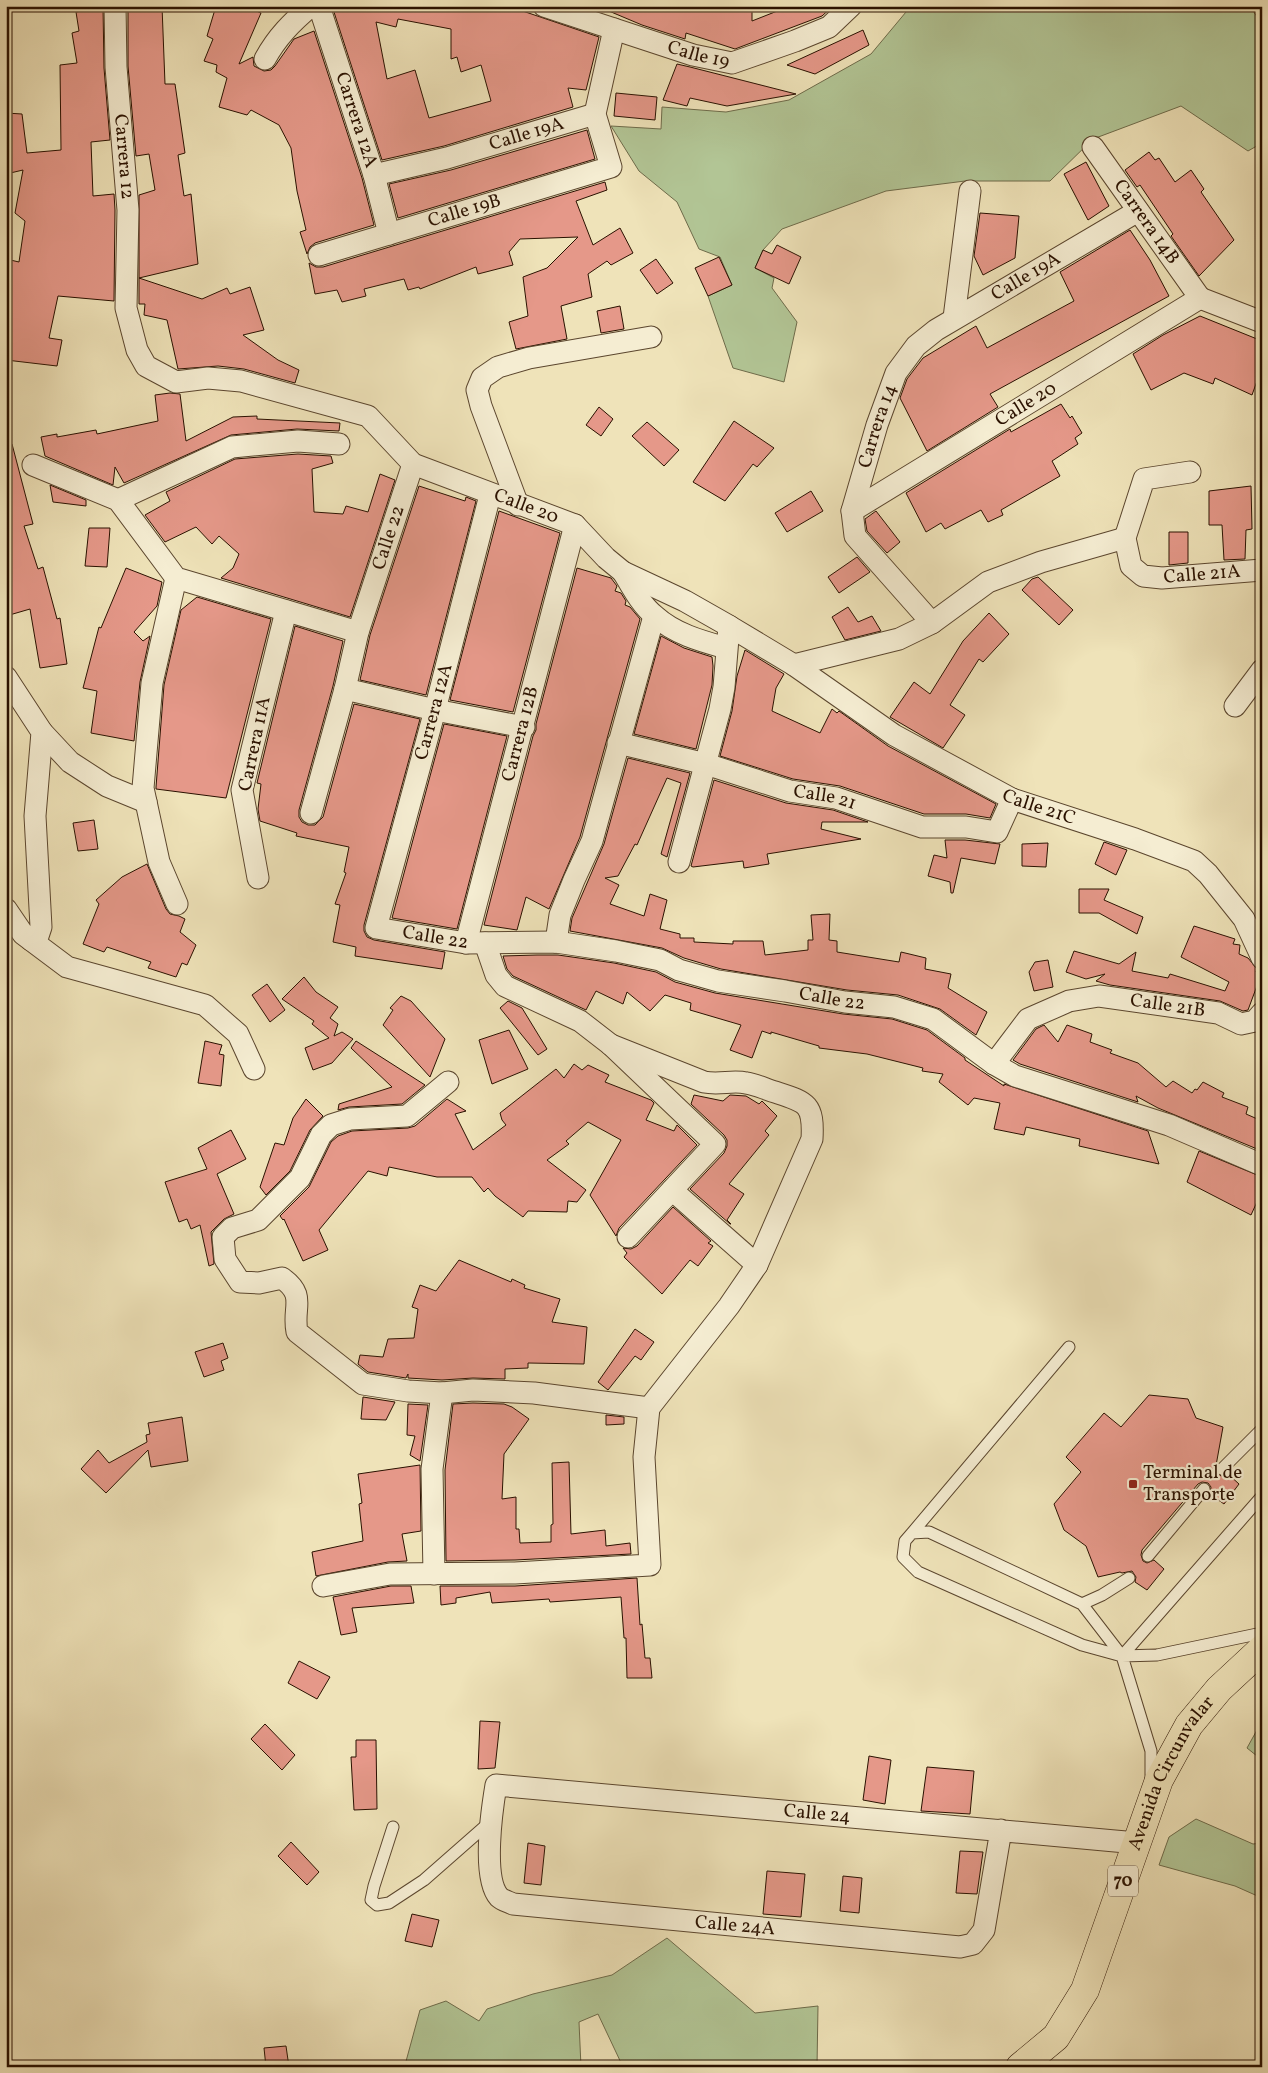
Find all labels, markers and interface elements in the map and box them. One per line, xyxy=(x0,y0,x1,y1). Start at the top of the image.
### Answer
street label: Calle 19 xyxy=(664,34,732,75)
street label: Carrera 12A xyxy=(328,69,384,171)
street label: Calle 19A xyxy=(486,111,567,158)
street label: Carrera 12 xyxy=(107,113,140,200)
street label: Carrera 14B xyxy=(1107,174,1185,270)
street label: Calle 19B xyxy=(425,188,504,234)
street label: Calle 19A xyxy=(986,246,1066,308)
street label: Calle 20 xyxy=(990,376,1062,433)
street label: Carrera 14 xyxy=(852,381,904,471)
street label: Calle 20 xyxy=(490,482,562,531)
street label: Calle 22 xyxy=(366,502,411,574)
street label: Calle 21A xyxy=(1163,559,1241,591)
street label: Carrera 12A xyxy=(409,661,459,763)
street label: Carrera 12B xyxy=(496,684,545,784)
street label: Carrera 11A xyxy=(232,694,278,794)
street label: Calle 21 xyxy=(791,779,860,817)
street label: Calle 21C xyxy=(997,783,1079,832)
street label: Calle 22 xyxy=(400,920,470,956)
street label: Calle 22 xyxy=(797,981,866,1017)
street label: Calle 21B xyxy=(1128,988,1207,1024)
place label: Terminal de Transporte xyxy=(1143,1460,1242,1508)
marker: Terminal de Transporte xyxy=(1127,1478,1139,1490)
street label: Avenida Circunvalar xyxy=(1122,1691,1221,1854)
street label: Calle 24 xyxy=(783,1798,852,1830)
road number: 70 xyxy=(1108,1865,1138,1896)
street label: Calle 24A xyxy=(694,1910,776,1942)

